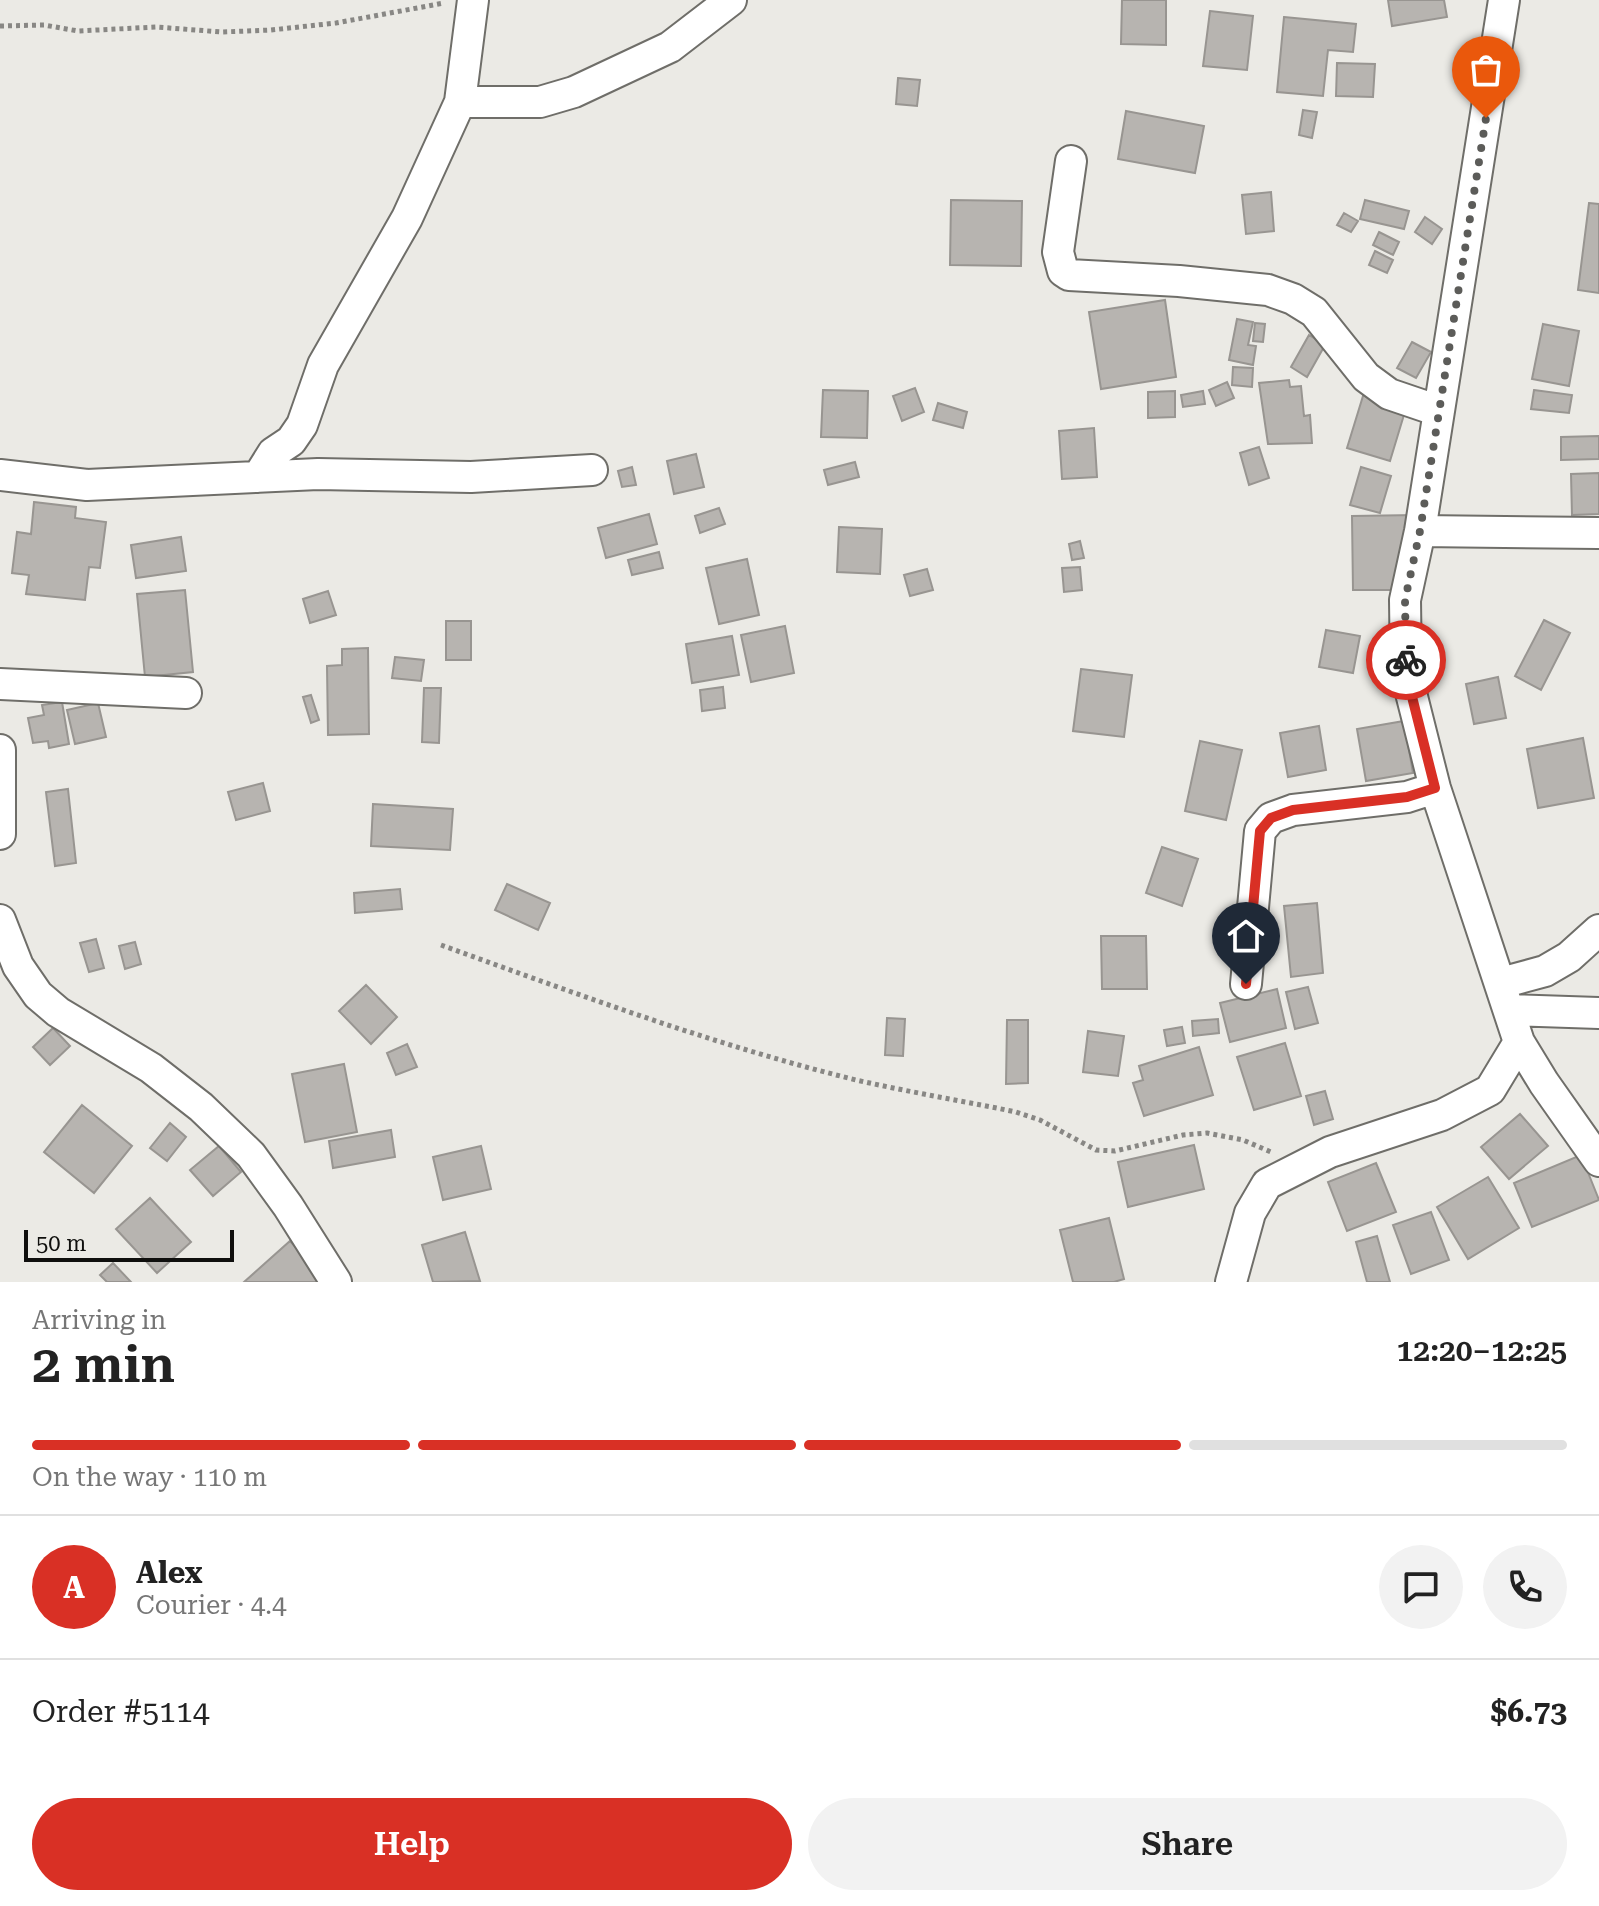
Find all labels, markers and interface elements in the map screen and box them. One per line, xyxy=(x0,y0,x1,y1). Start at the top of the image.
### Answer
pin xyxy=(1452,36,1520,118)
icon: bag xyxy=(1464,48,1508,92)
courier xyxy=(1366,620,1446,700)
icon: bike xyxy=(1384,638,1428,682)
pin xyxy=(1212,902,1280,984)
icon: home xyxy=(1224,914,1268,958)
scale bar xyxy=(24,1226,234,1262)
text: 50 m xyxy=(36,1231,86,1256)
text: Arriving in xyxy=(32,1305,166,1335)
text: 12:20–12:25 xyxy=(1397,1333,1567,1368)
text: 2 min xyxy=(32,1334,175,1395)
text: On the way · 110 m xyxy=(32,1462,267,1492)
button: chat xyxy=(1379,1545,1463,1629)
button: phone xyxy=(1483,1545,1567,1629)
text: Alex xyxy=(136,1555,203,1590)
text: A xyxy=(63,1570,85,1605)
text: Courier · 4.4 xyxy=(136,1590,286,1620)
text: Order #5114 xyxy=(32,1694,210,1729)
text: $6.73 xyxy=(1490,1694,1567,1729)
button: Help xyxy=(32,1798,792,1890)
button: Share xyxy=(808,1798,1567,1890)

